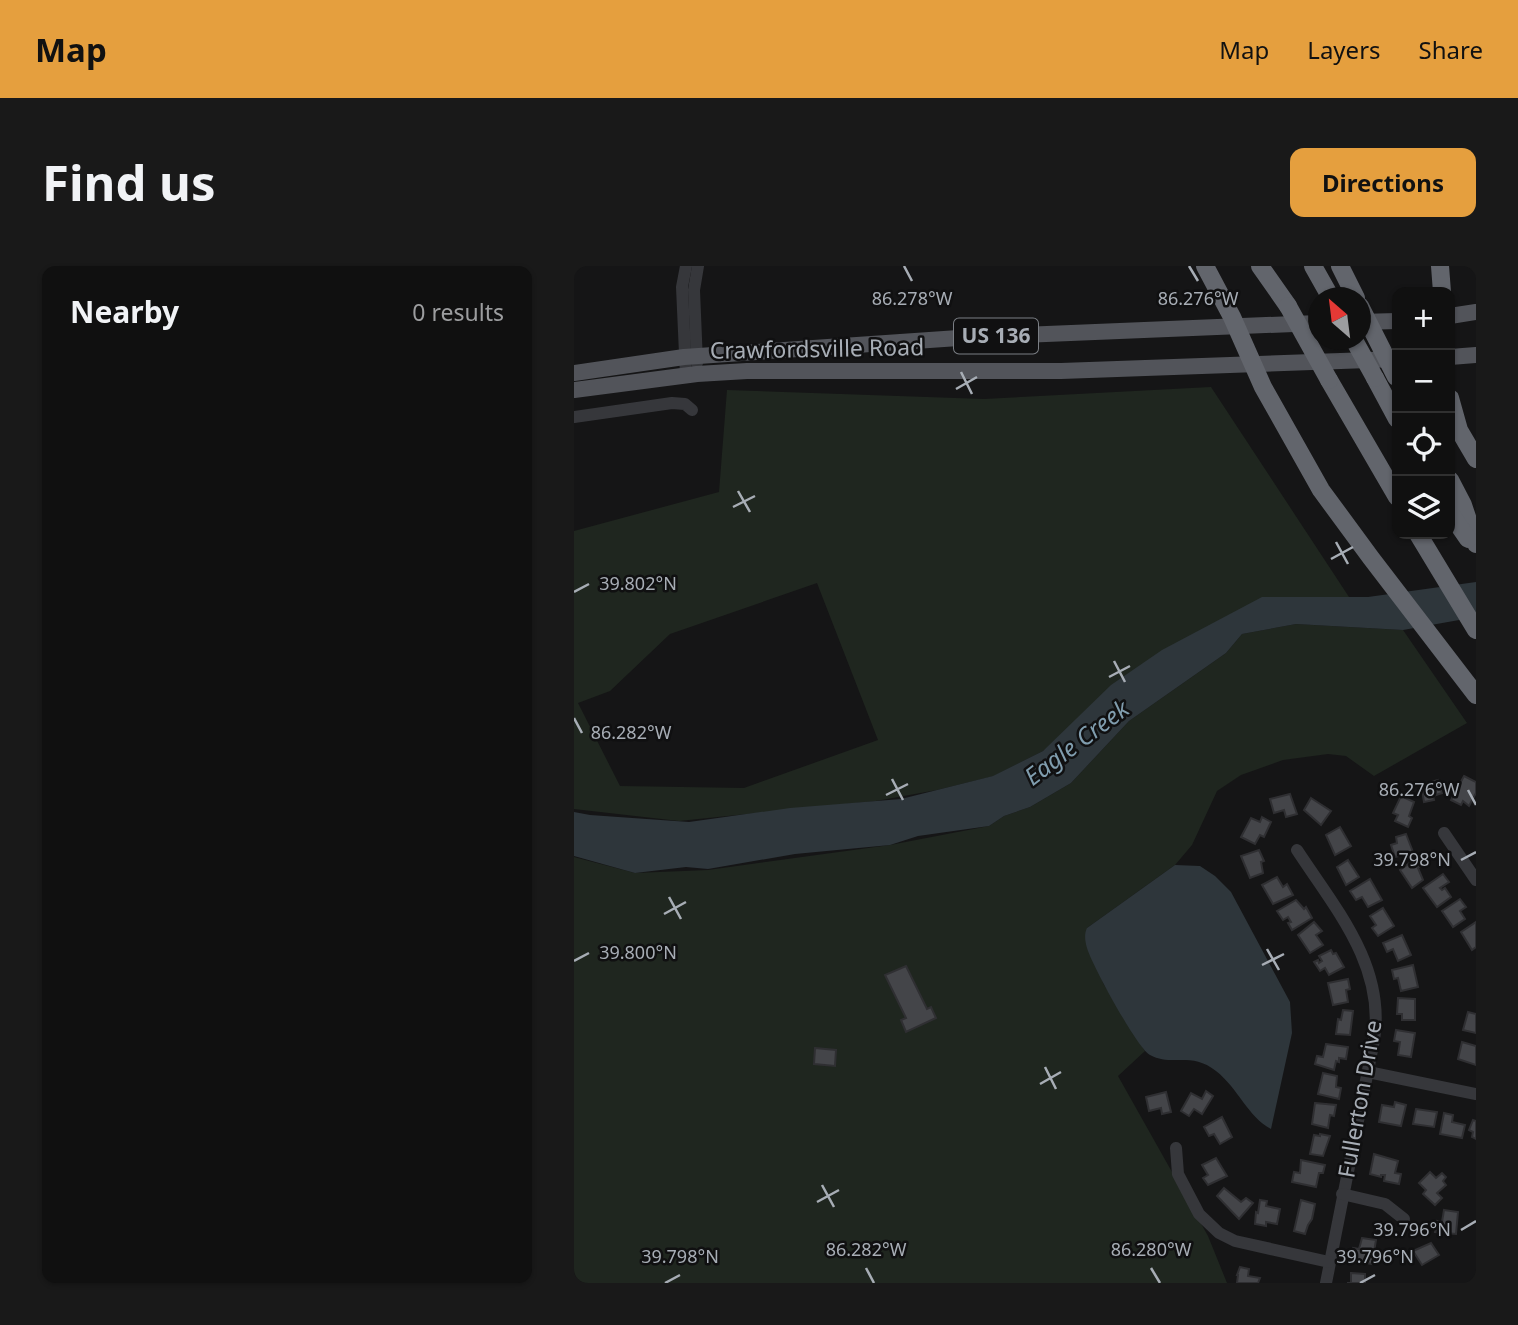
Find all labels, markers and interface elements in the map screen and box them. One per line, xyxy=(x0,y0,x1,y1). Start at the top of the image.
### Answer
text: Map xyxy=(35,27,107,72)
text: Map xyxy=(1219,33,1269,66)
text: Layers xyxy=(1307,33,1381,66)
text: Share xyxy=(1419,33,1483,66)
button: Directions xyxy=(1290,148,1476,217)
text: Find us xyxy=(42,149,216,215)
text: 86.278°W xyxy=(872,286,953,310)
text: 86.276°W xyxy=(1158,286,1239,310)
north arrow xyxy=(1308,287,1371,350)
map controls xyxy=(1392,287,1455,539)
button: + xyxy=(1392,287,1455,350)
text: Nearby xyxy=(70,291,179,332)
text: 0 results xyxy=(412,296,504,328)
road number: US 136 xyxy=(954,318,1038,354)
street label: Crawfordsville Road xyxy=(710,330,924,366)
button: − xyxy=(1392,350,1455,413)
button: locate xyxy=(1392,413,1455,476)
button: layers xyxy=(1392,476,1455,539)
text: 39.802°N xyxy=(599,571,677,595)
water label: Eagle Creek xyxy=(1017,691,1136,792)
text: 86.282°W xyxy=(591,720,672,744)
text: 86.276°W xyxy=(1379,777,1460,801)
text: 39.798°N xyxy=(1373,847,1451,871)
text: 39.800°N xyxy=(599,940,677,964)
street label: Fullerton Drive xyxy=(1329,1017,1389,1180)
text: 39.796°N xyxy=(1373,1217,1451,1241)
text: 86.282°W xyxy=(826,1237,907,1261)
text: 86.280°W xyxy=(1111,1237,1192,1261)
text: 39.798°N xyxy=(641,1244,719,1268)
text: 39.796°N xyxy=(1336,1244,1414,1268)

